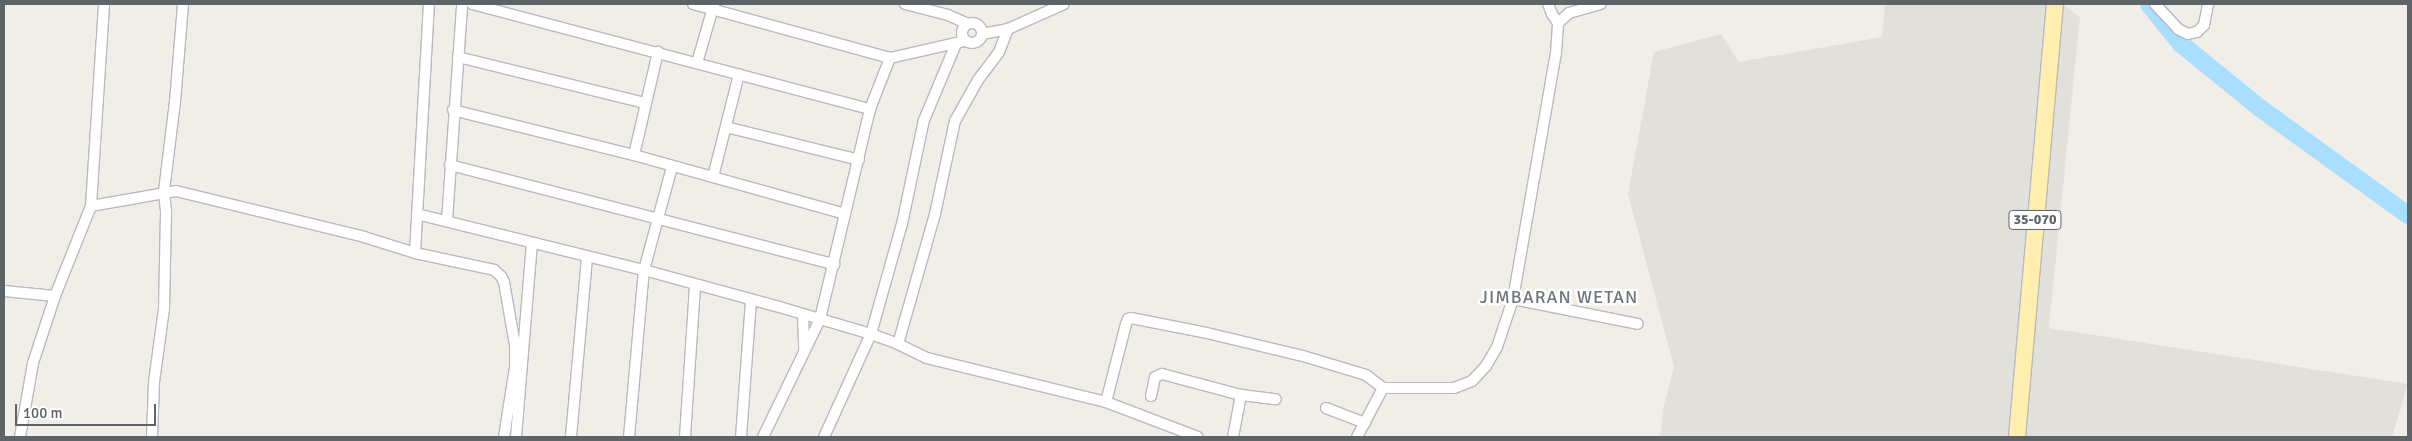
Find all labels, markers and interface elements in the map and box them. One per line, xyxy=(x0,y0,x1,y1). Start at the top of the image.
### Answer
road number: 35-070 xyxy=(2008,208,2062,232)
district label: JIMBARAN WETAN xyxy=(1478,286,1640,308)
scale bar xyxy=(18,394,159,426)
text: 100 m xyxy=(23,404,63,422)

